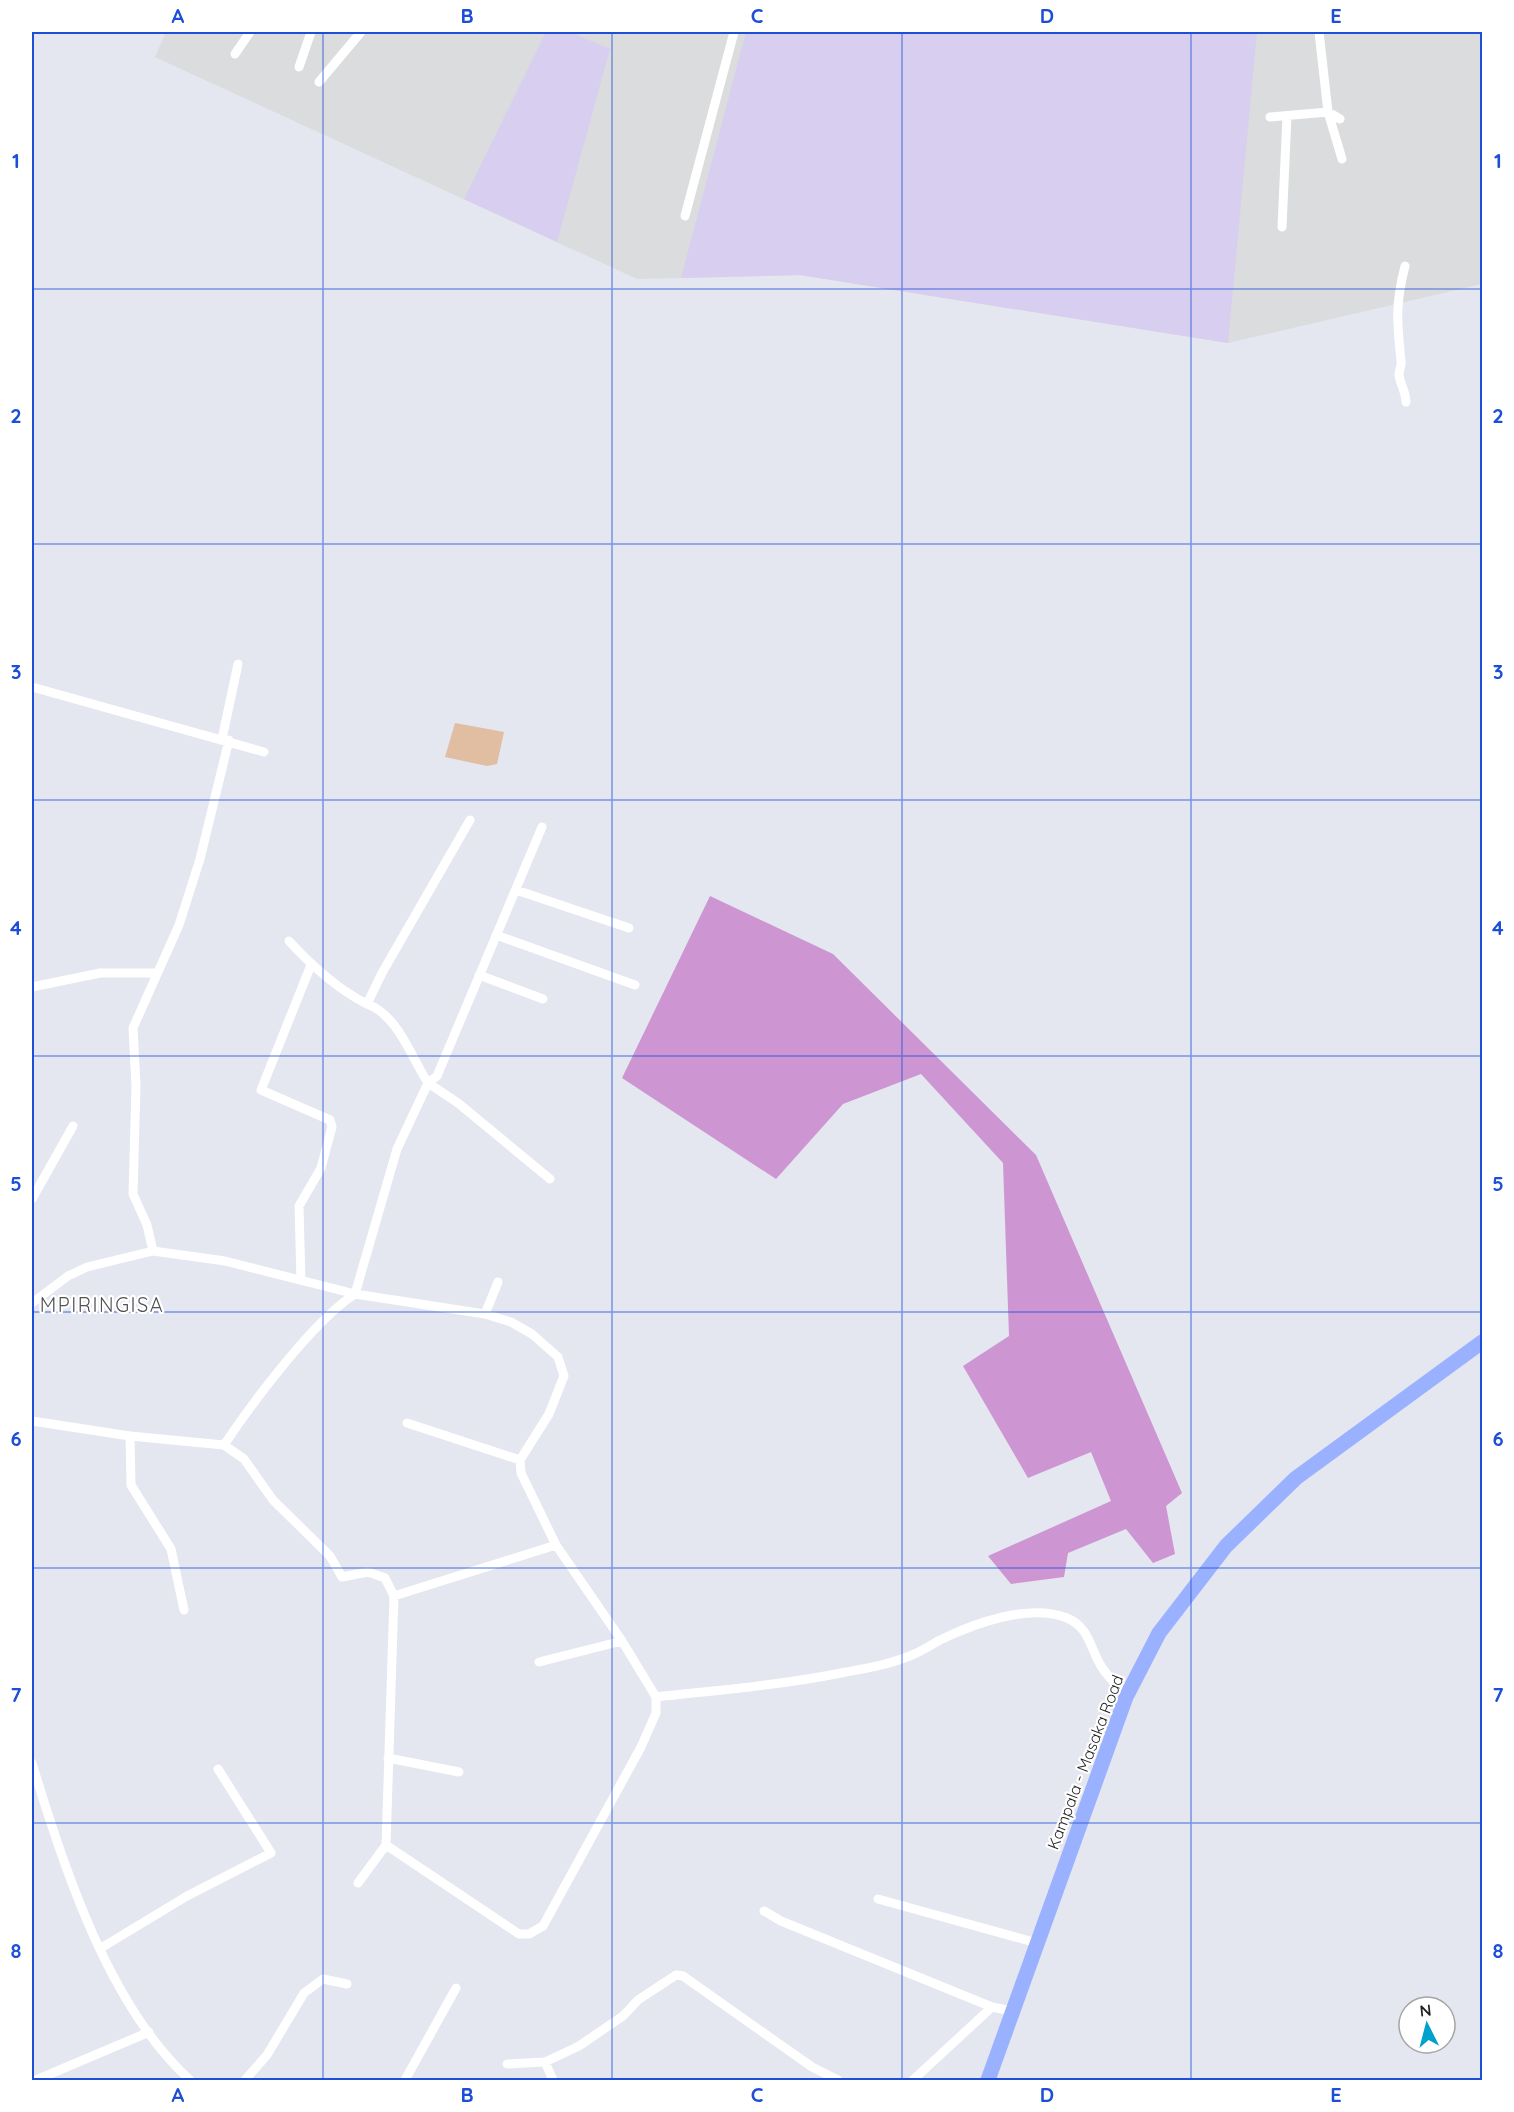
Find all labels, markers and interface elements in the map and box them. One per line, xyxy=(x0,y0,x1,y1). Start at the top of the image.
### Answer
text: A xyxy=(172,3,185,28)
text: B xyxy=(460,3,474,28)
text: C xyxy=(751,3,764,28)
text: D xyxy=(1040,3,1054,28)
text: E xyxy=(1330,3,1342,28)
text: 1 xyxy=(12,148,20,173)
text: 1 xyxy=(1494,148,1502,173)
text: 2 xyxy=(10,403,22,428)
text: 2 xyxy=(1492,403,1504,428)
text: 3 xyxy=(11,659,21,684)
text: 3 xyxy=(1493,659,1503,684)
text: 4 xyxy=(10,915,22,940)
text: 4 xyxy=(1492,915,1504,940)
text: 5 xyxy=(10,1171,22,1196)
text: 5 xyxy=(1492,1171,1504,1196)
district label: MPIRINGISA xyxy=(40,1292,164,1317)
text: 6 xyxy=(10,1426,22,1451)
text: 6 xyxy=(1492,1426,1504,1451)
street label: Kampala - Masaka Road xyxy=(1042,1672,1128,1852)
text: 7 xyxy=(11,1682,22,1707)
text: 7 xyxy=(1493,1682,1504,1707)
text: 8 xyxy=(11,1938,22,1963)
text: 8 xyxy=(1493,1938,1504,1963)
north arrow xyxy=(1397,1995,1457,2055)
text: N xyxy=(1419,2000,1432,2021)
text: A xyxy=(172,2082,185,2107)
text: B xyxy=(460,2082,474,2107)
text: C xyxy=(751,2082,764,2107)
text: D xyxy=(1040,2082,1054,2107)
text: E xyxy=(1330,2082,1342,2107)

